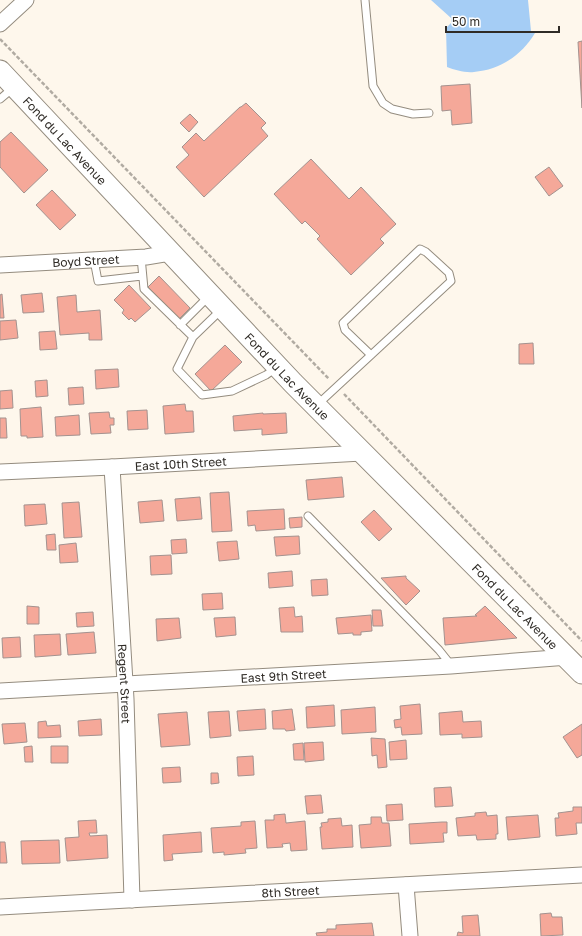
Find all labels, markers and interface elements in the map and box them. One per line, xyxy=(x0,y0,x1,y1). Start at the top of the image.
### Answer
scale bar xyxy=(446,8,559,34)
text: 50 m xyxy=(452,14,480,29)
street label: Fond du Lac Avenue xyxy=(20,93,110,187)
street label: Boyd Street xyxy=(52,251,120,270)
street label: Fond du Lac Avenue xyxy=(242,329,333,423)
street label: East 10th Street xyxy=(134,453,227,473)
street label: Fond du Lac Avenue xyxy=(469,560,561,652)
street label: Regent Street xyxy=(115,643,134,724)
street label: East 9th Street xyxy=(240,665,327,685)
street label: 8th Street xyxy=(261,882,320,900)

